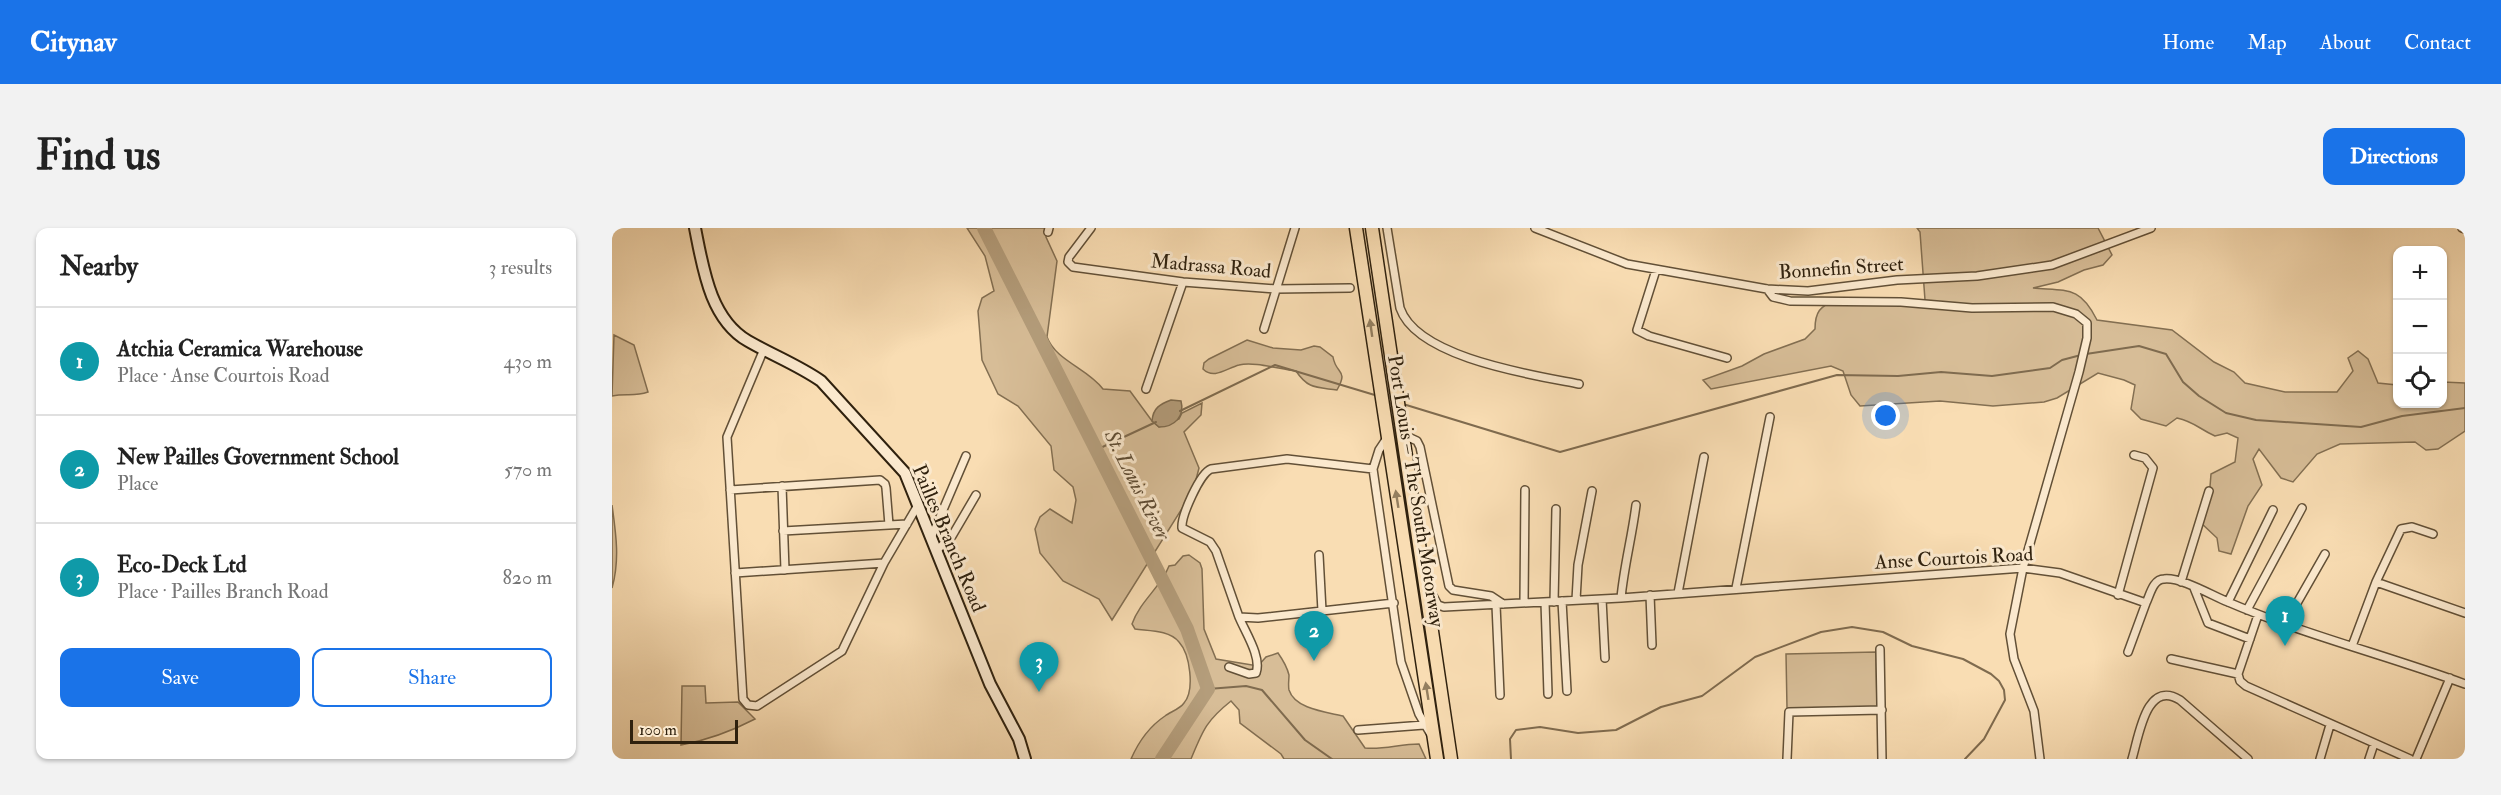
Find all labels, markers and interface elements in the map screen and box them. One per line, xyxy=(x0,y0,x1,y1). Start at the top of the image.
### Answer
text: Citynav xyxy=(30,25,117,60)
text: Home xyxy=(2162,29,2214,56)
text: Map xyxy=(2247,29,2287,56)
text: About xyxy=(2320,29,2371,56)
text: Contact xyxy=(2404,29,2471,56)
button: Directions xyxy=(2323,128,2465,185)
text: Find us xyxy=(36,130,160,182)
map controls xyxy=(2393,246,2447,408)
button: + xyxy=(2393,246,2447,300)
street label: Madrassa Road xyxy=(1150,248,1272,284)
text: Nearby xyxy=(60,251,138,283)
street label: Bonnefin Street xyxy=(1778,251,1905,285)
text: 3 results xyxy=(489,255,552,280)
button: − xyxy=(2393,300,2447,354)
one-way arrow xyxy=(1366,318,1376,337)
text: Atchia Ceramica Warehouse xyxy=(117,335,363,363)
text: 1 xyxy=(76,349,83,374)
text: 430 m xyxy=(504,349,552,374)
street label: Port Louis – The South Motorway xyxy=(1382,353,1450,630)
button: locate xyxy=(2393,354,2447,408)
text: Place · Anse Courtois Road xyxy=(117,363,330,388)
your location xyxy=(1871,401,1900,430)
water label: St. Louis River xyxy=(1097,424,1177,546)
text: New Pailles Government School xyxy=(117,443,399,471)
text: 2 xyxy=(74,457,85,482)
text: 570 m xyxy=(504,457,552,482)
street label: Pailles Branch Road xyxy=(907,460,991,616)
text: Place xyxy=(117,471,158,496)
one-way arrow xyxy=(1392,489,1401,508)
street label: Anse Courtois Road xyxy=(1873,541,2034,575)
text: Eco-Deck Ltd xyxy=(117,551,247,579)
text: 3 xyxy=(76,565,83,590)
text: 820 m xyxy=(502,565,552,590)
text: Place · Pailles Branch Road xyxy=(117,579,329,604)
pin: 1 xyxy=(2266,596,2304,646)
pin: 2 xyxy=(1294,612,1334,661)
pin: 3 xyxy=(1020,642,1058,692)
button: Save xyxy=(60,648,300,707)
button: Share xyxy=(312,648,552,707)
one-way arrow xyxy=(1422,682,1431,701)
scale bar xyxy=(630,717,738,744)
text: 100 m xyxy=(639,720,677,740)

